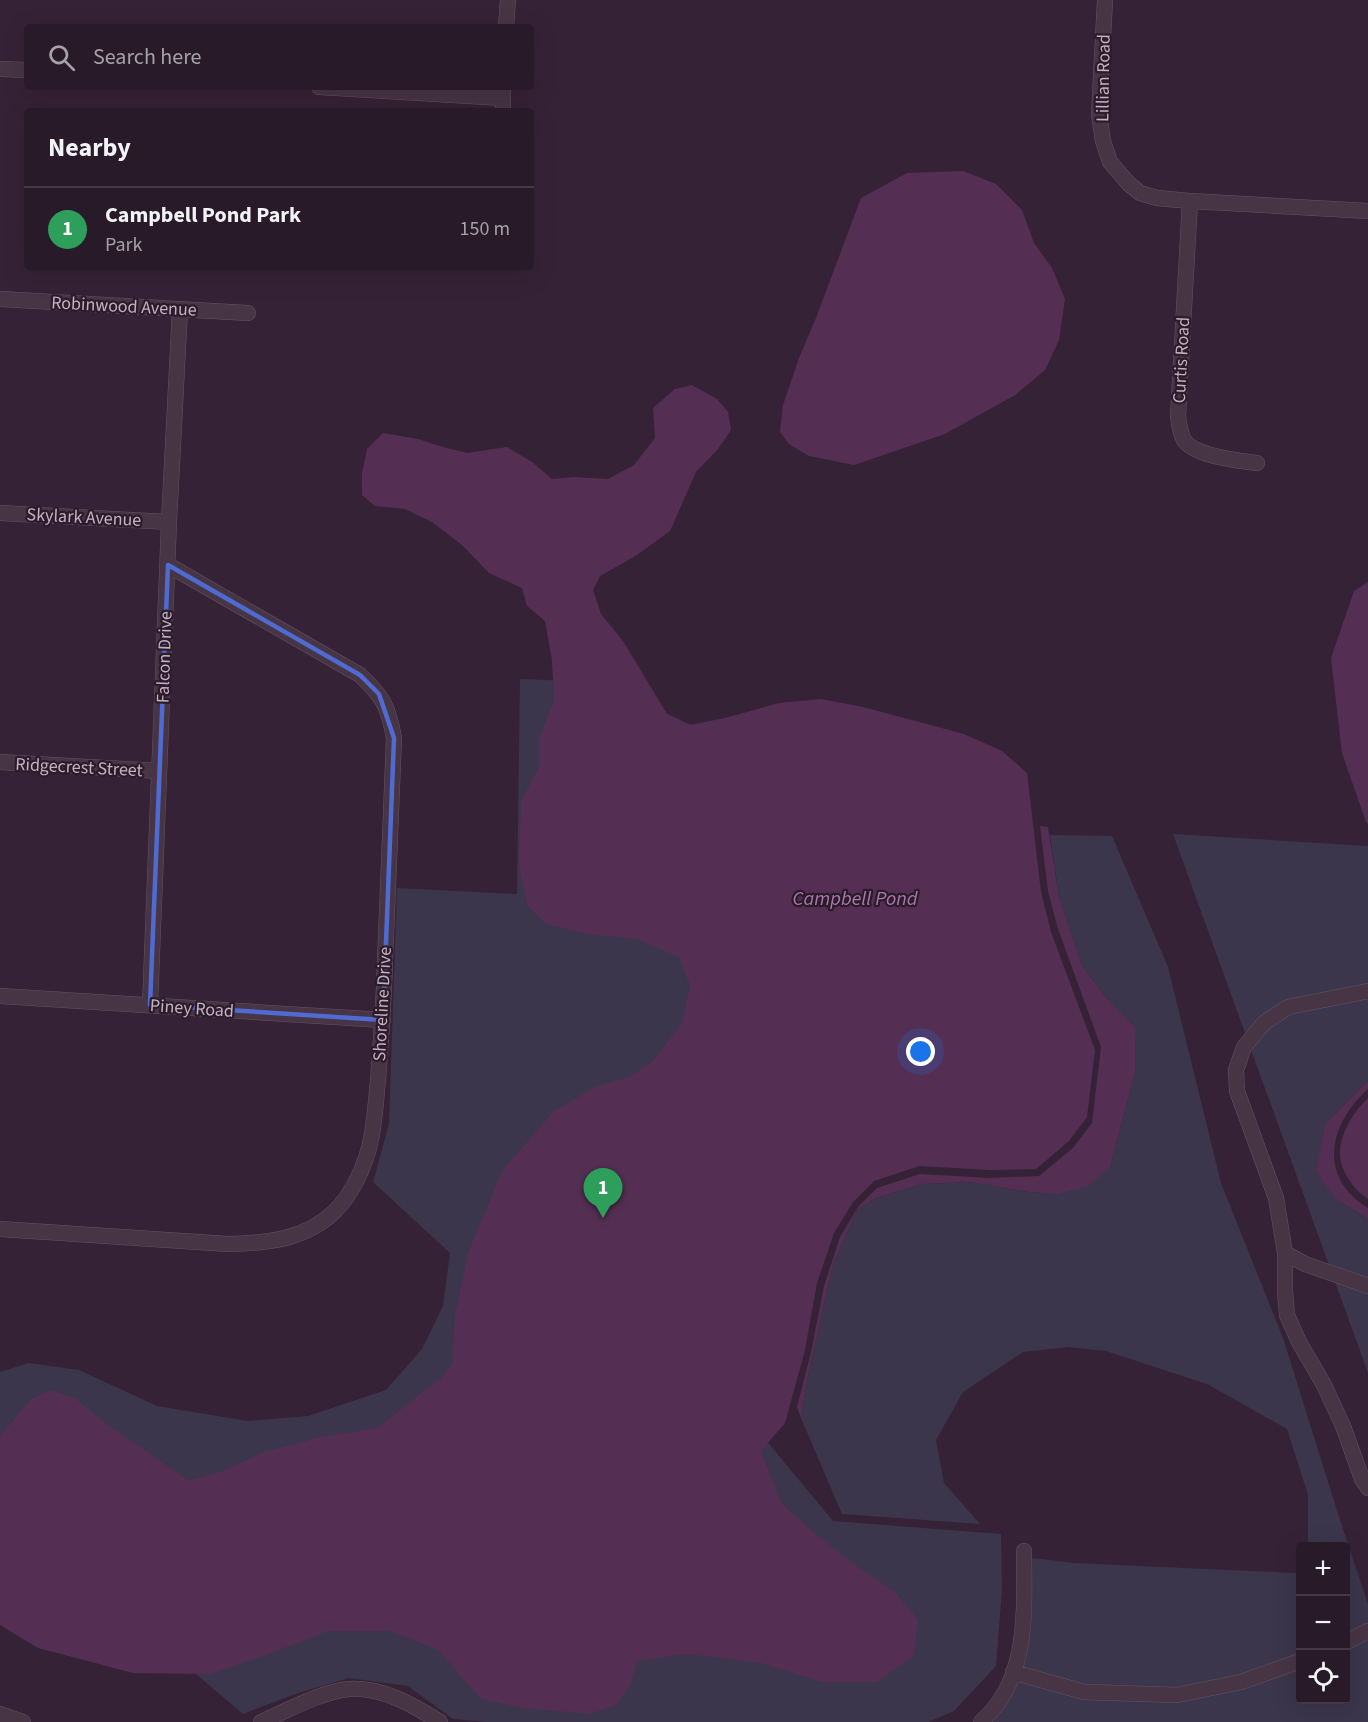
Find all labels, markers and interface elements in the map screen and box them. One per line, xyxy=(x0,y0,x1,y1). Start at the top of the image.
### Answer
search box xyxy=(24,24,534,90)
street label: Lillian Road xyxy=(1090,34,1117,122)
icon: search xyxy=(45,41,78,74)
text: Search here xyxy=(93,41,201,73)
text: Nearby xyxy=(48,129,131,166)
text: Campbell Pond Park xyxy=(105,199,301,231)
text: 1 xyxy=(62,215,73,243)
text: 150 m xyxy=(460,215,510,243)
text: Park xyxy=(105,231,142,259)
street label: Robinwood Avenue xyxy=(51,290,197,323)
street label: Curtis Road xyxy=(1167,316,1196,404)
street label: Skylark Avenue xyxy=(26,502,142,533)
street label: Falcon Drive xyxy=(150,611,179,703)
street label: Ridgecrest Street xyxy=(15,752,143,783)
water label: Campbell Pond xyxy=(793,885,919,913)
street label: Shoreline Drive xyxy=(367,946,398,1062)
street label: Piney Road xyxy=(149,993,235,1024)
your location xyxy=(906,1037,935,1066)
pin: 1 xyxy=(584,1168,622,1218)
map controls xyxy=(1296,1542,1350,1704)
button: + xyxy=(1296,1542,1350,1596)
button: − xyxy=(1296,1596,1350,1650)
button: locate xyxy=(1296,1650,1350,1704)

